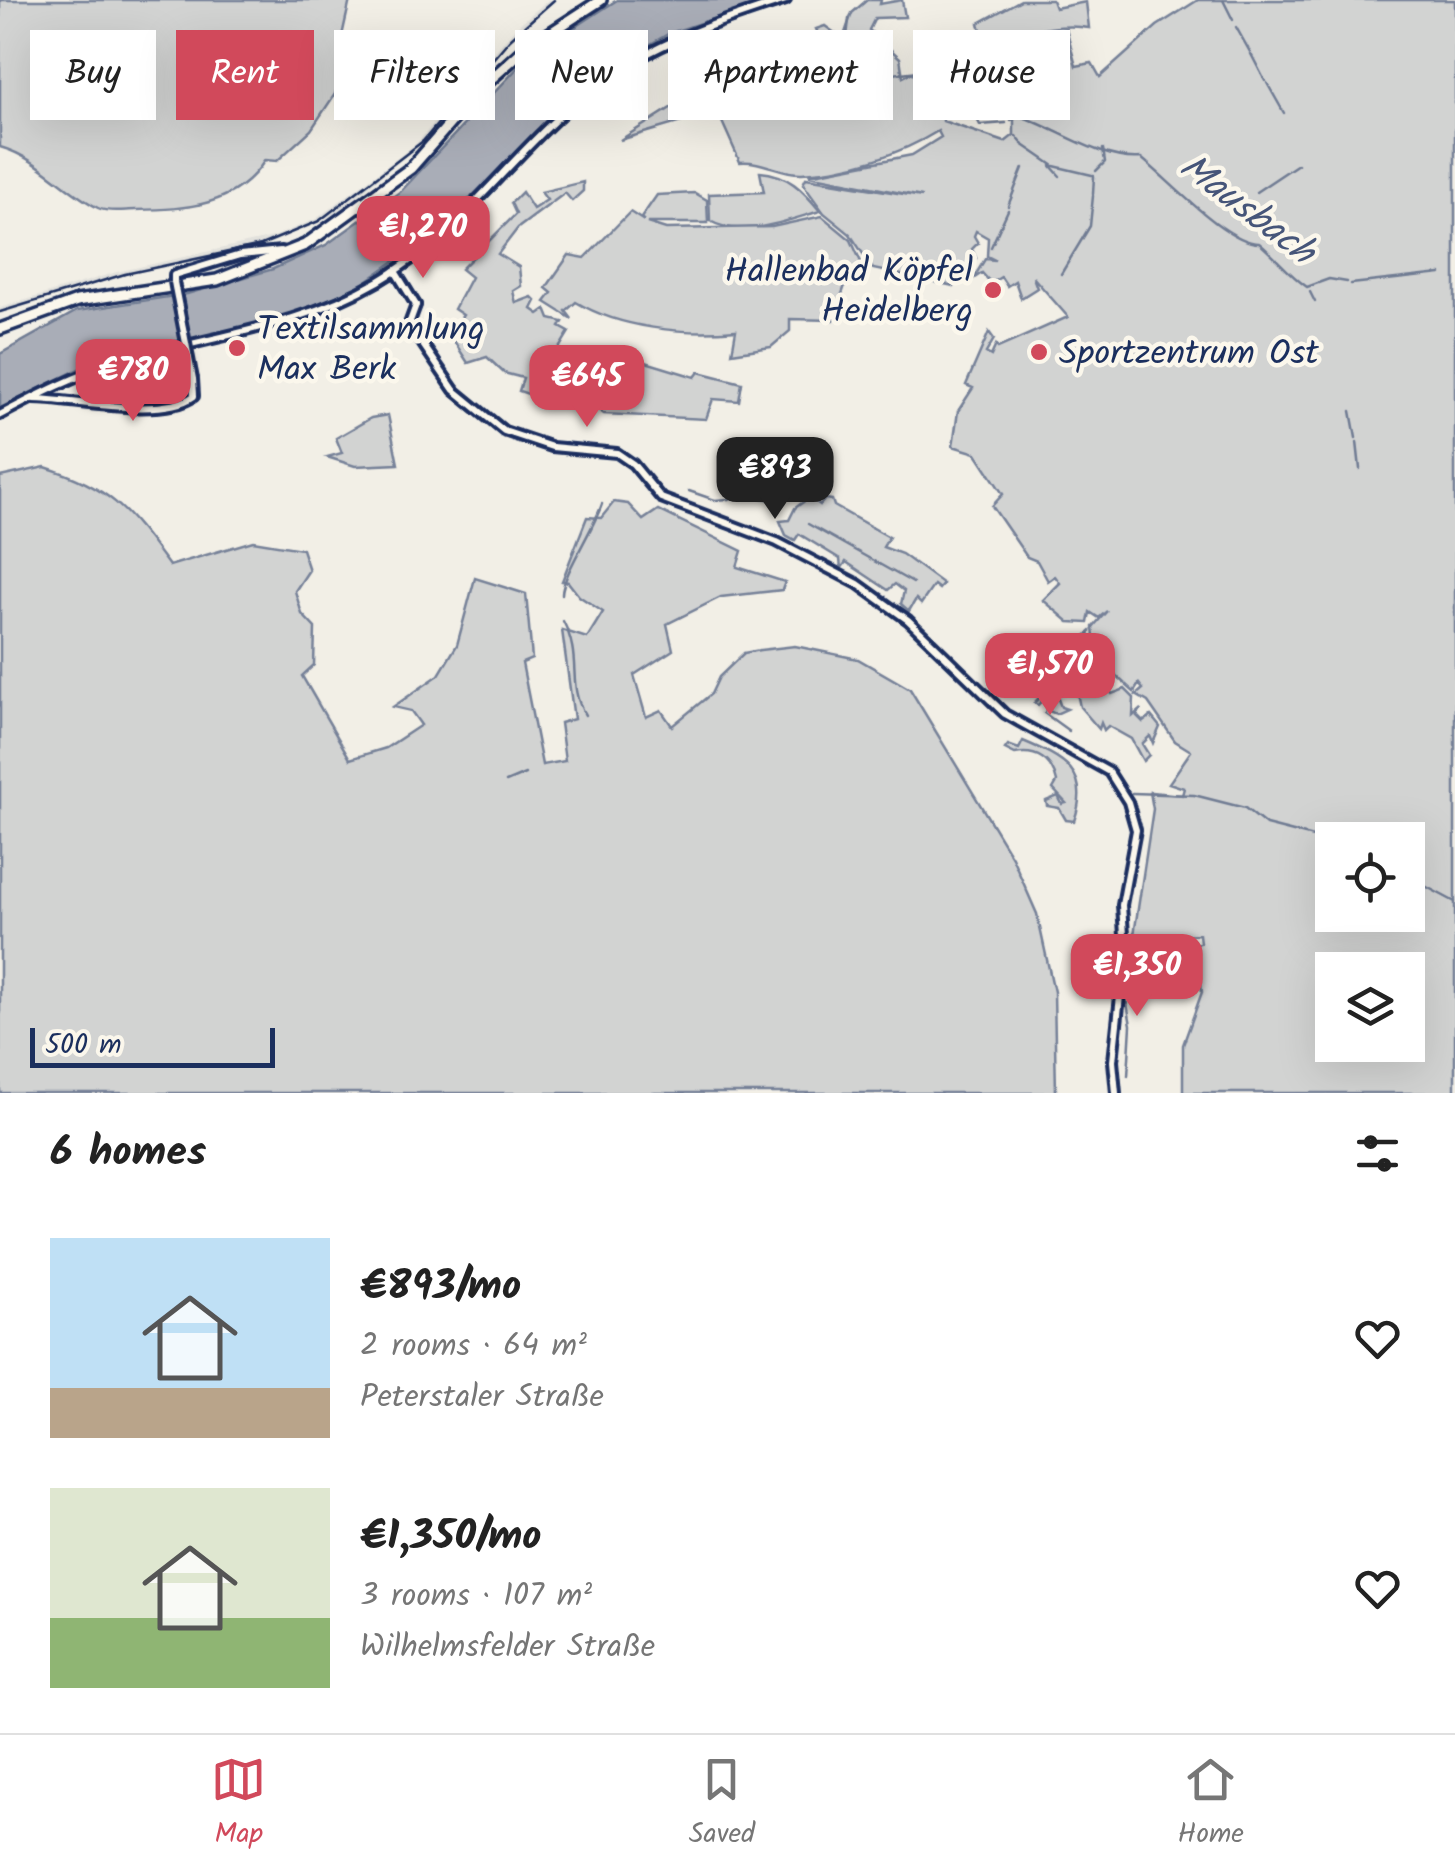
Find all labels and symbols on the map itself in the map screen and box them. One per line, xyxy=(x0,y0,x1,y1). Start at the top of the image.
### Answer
water label: Mausbach xyxy=(1165,139,1329,283)
pin: €1,270 xyxy=(342,196,504,281)
place label: Hallenbad Köpfel Heidelberg xyxy=(725,245,973,341)
marker: Hallenbad Köpfel Heidelberg xyxy=(982,279,1004,301)
place label: Textilsammlung Max Berk xyxy=(257,303,485,399)
place label: Sportzentrum Ost xyxy=(1059,327,1319,383)
marker: Textilsammlung Max Berk xyxy=(226,337,248,359)
pin: €780 xyxy=(74,339,192,424)
marker: Sportzentrum Ost xyxy=(1028,341,1050,363)
pin: €645 xyxy=(528,345,646,430)
pin: €893 xyxy=(716,437,834,522)
pin: €1,570 xyxy=(969,633,1131,718)
pin: €1,350 xyxy=(1056,934,1218,1019)
scale bar xyxy=(30,1023,275,1068)

